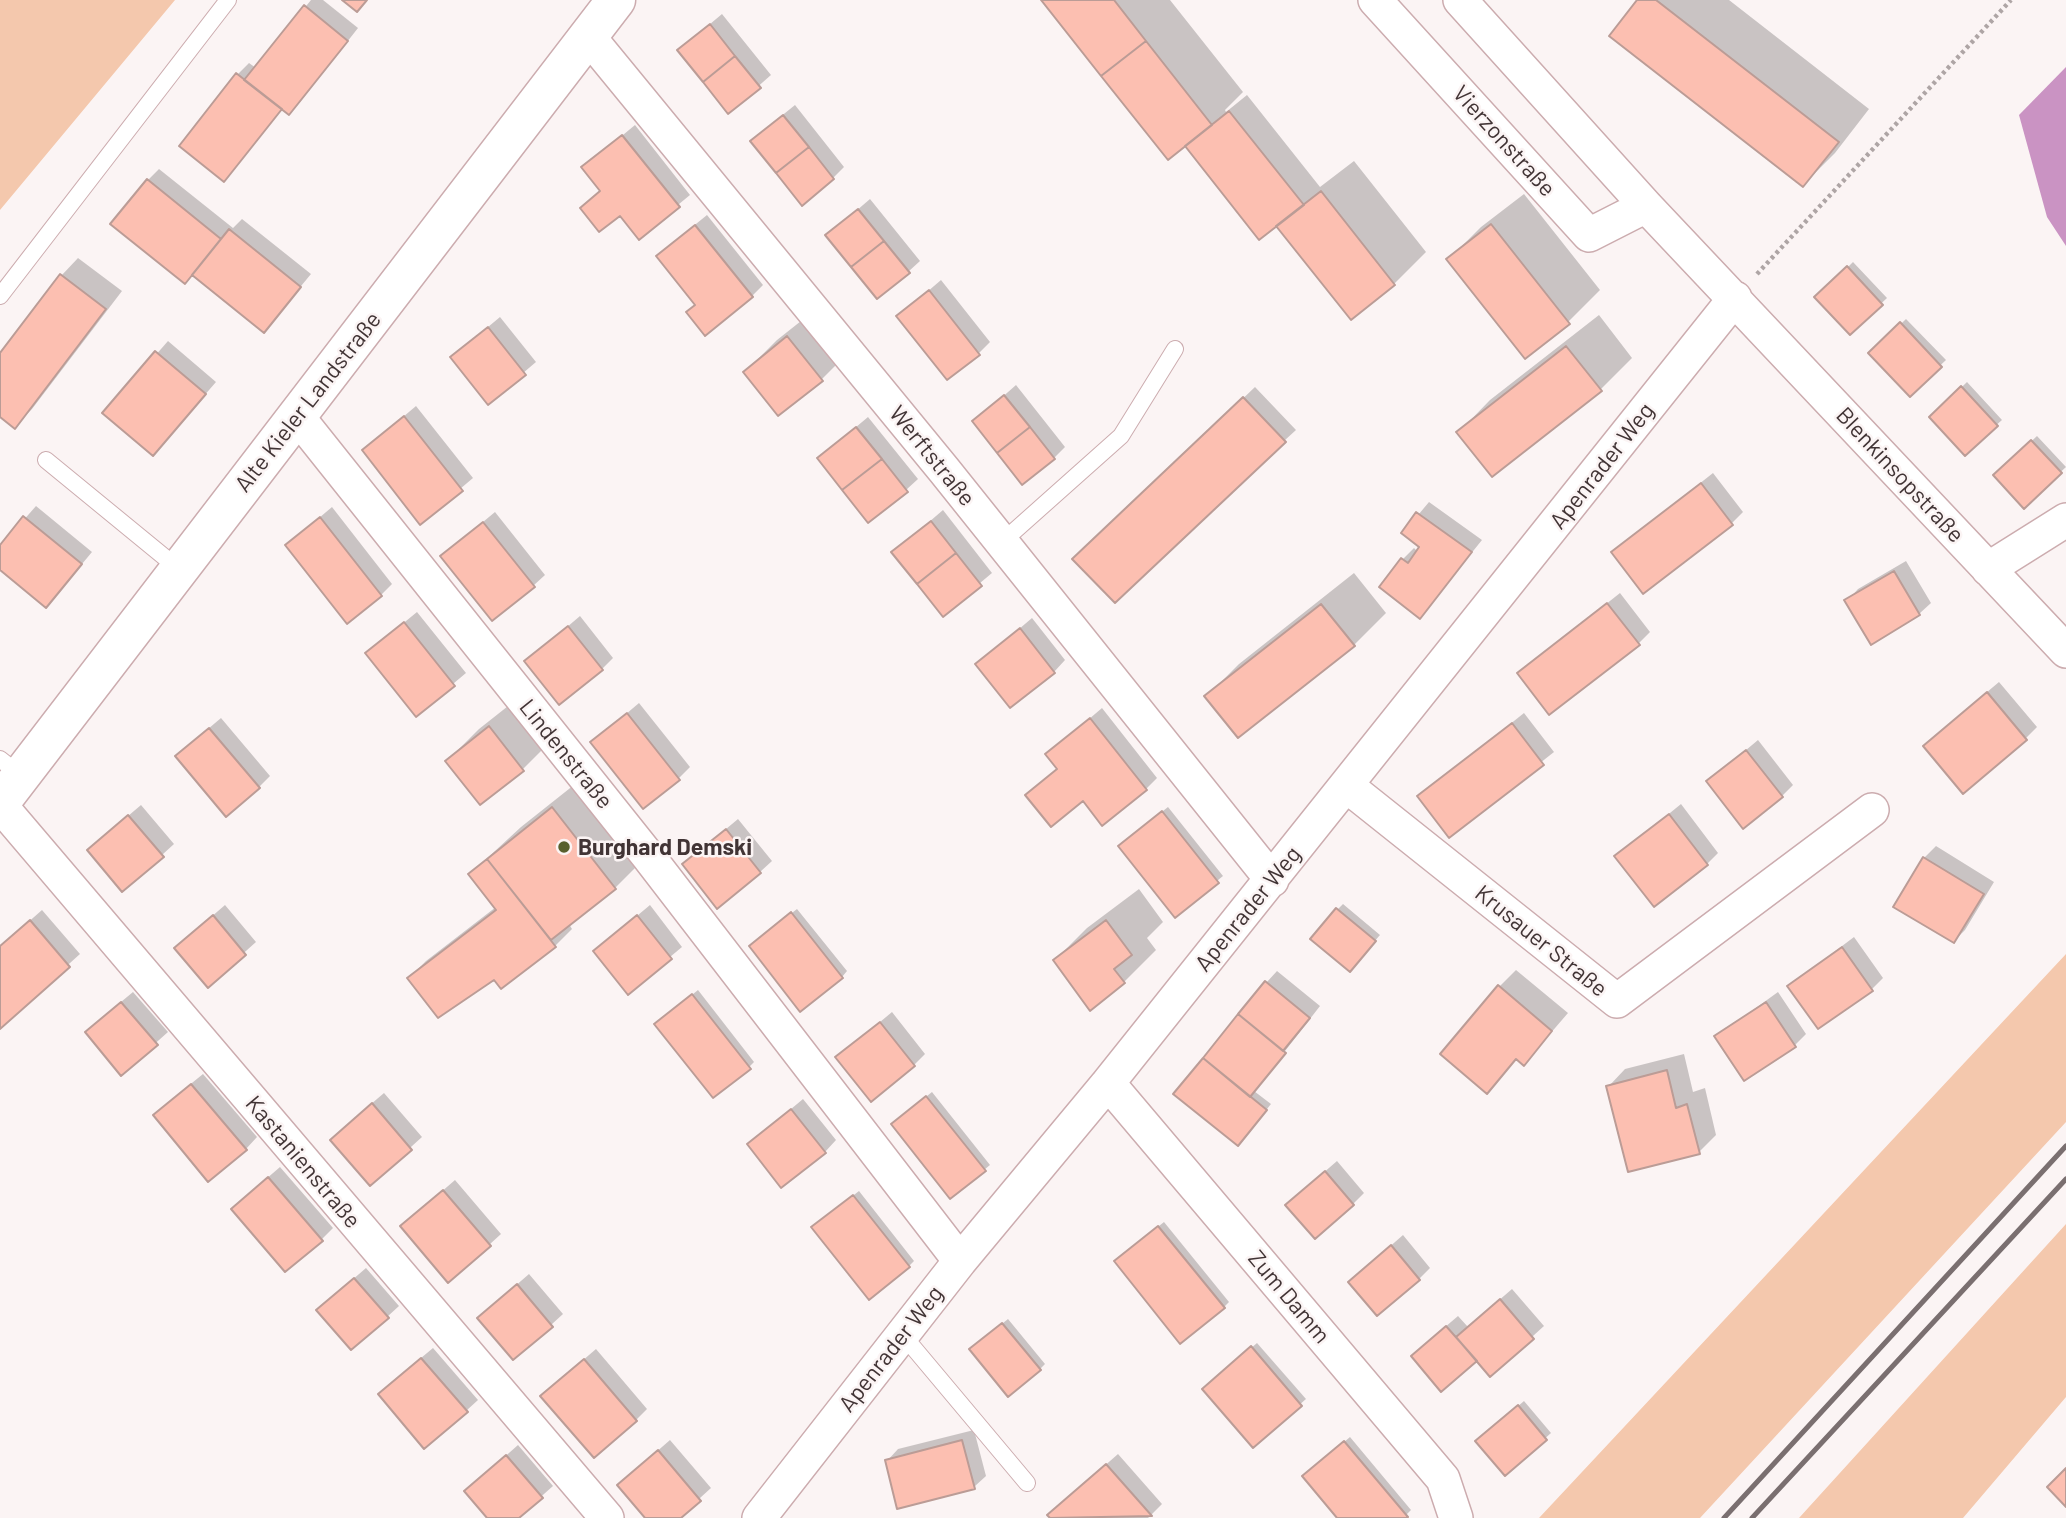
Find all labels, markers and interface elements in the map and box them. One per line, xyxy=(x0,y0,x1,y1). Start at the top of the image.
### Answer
street label: Vierzonstraße xyxy=(1447,80,1561,202)
street label: Alte Kieler Landstraße xyxy=(229,306,387,498)
street label: Apenrader Weg xyxy=(1544,397,1660,535)
street label: Werftstraße xyxy=(883,400,981,512)
street label: Blenkinsopstraße xyxy=(1830,402,1970,548)
street label: Lindenstraße xyxy=(513,694,619,814)
place label: Burghard Demski xyxy=(578,833,752,861)
marker: Burghard Demski xyxy=(556,839,572,855)
street label: Apenrader Weg xyxy=(1189,841,1307,977)
street label: Krusauer Straße xyxy=(1469,879,1613,1003)
street label: Kastanienstraße xyxy=(240,1090,366,1234)
street label: Zum Damm xyxy=(1242,1245,1336,1349)
street label: Apenrader Weg xyxy=(833,1280,949,1418)

